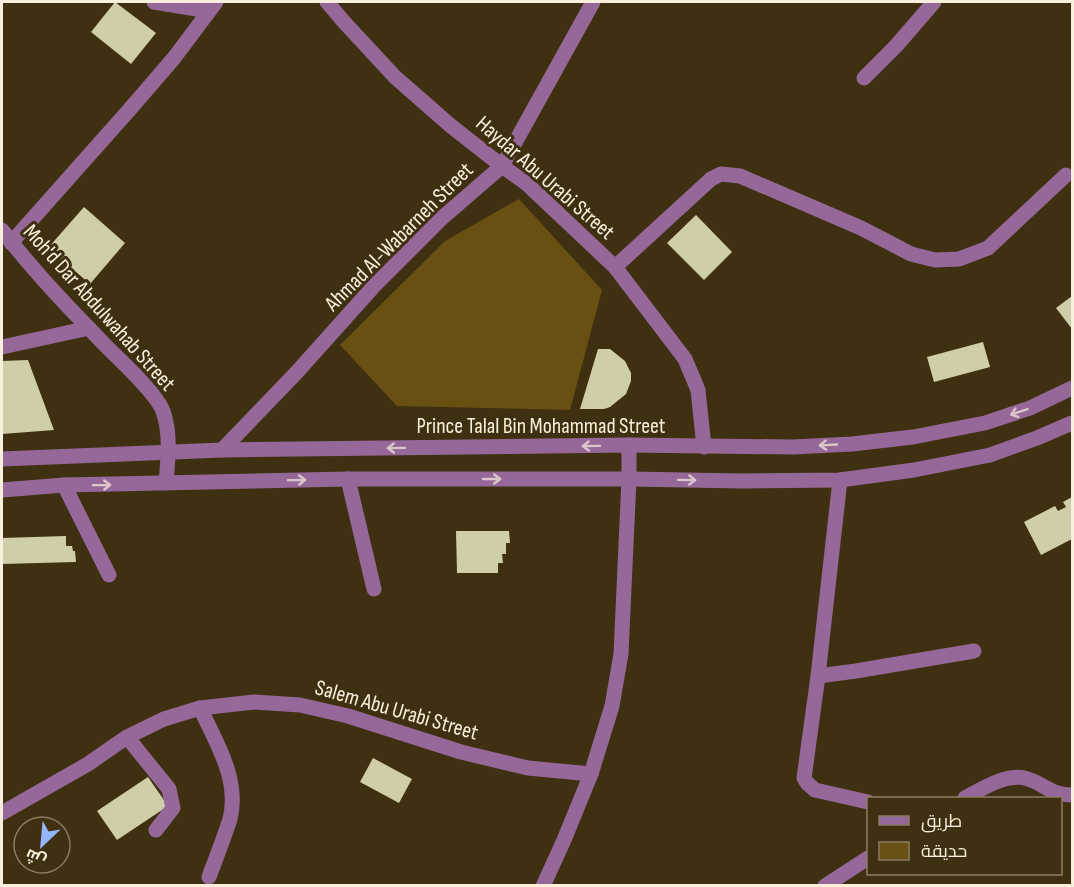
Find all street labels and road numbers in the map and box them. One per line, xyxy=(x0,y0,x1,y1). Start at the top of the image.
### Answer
street label: Haydar Abu Urabi Street xyxy=(470,110,620,246)
street label: Ahmad Al-Wabarneh Street xyxy=(318,157,479,318)
street label: Moh'd Dar Abdulwahab Street xyxy=(17,219,181,397)
street label: Prince Talal Bin Mohammad Street xyxy=(417,413,666,440)
street label: Salem Abu Urabi Street xyxy=(312,674,482,747)

